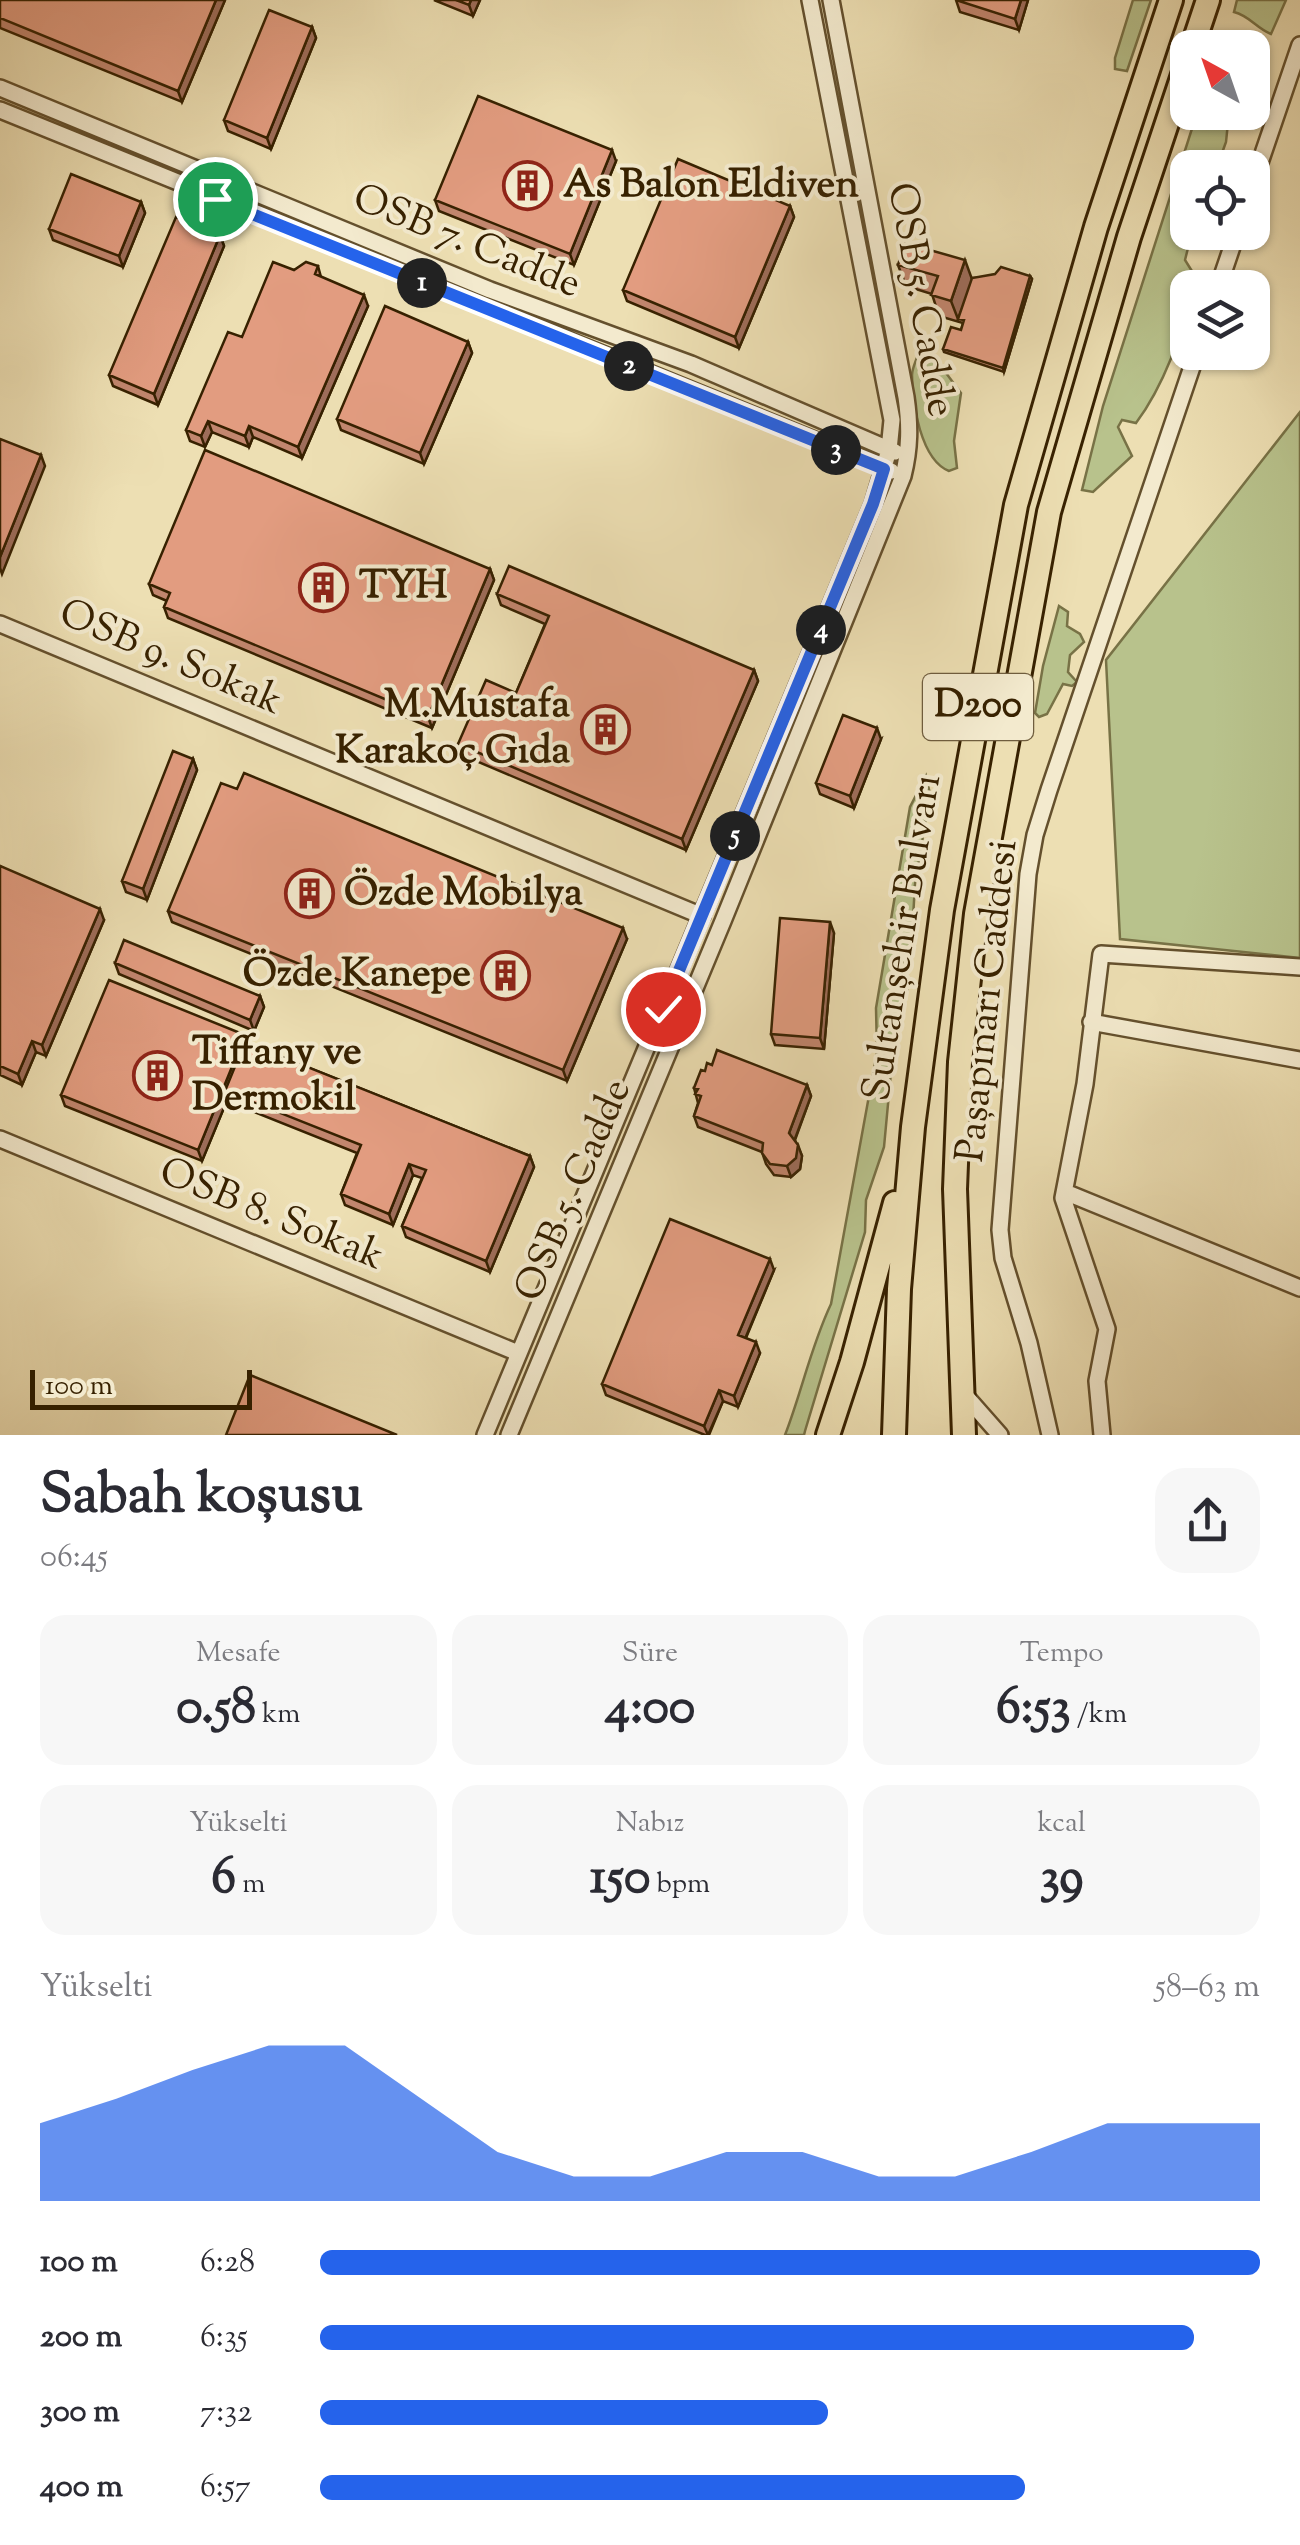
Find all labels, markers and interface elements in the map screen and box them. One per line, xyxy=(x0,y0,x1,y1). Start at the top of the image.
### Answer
north arrow xyxy=(1170,30,1270,130)
map controls xyxy=(1170,30,1270,370)
button: locate xyxy=(1170,150,1270,250)
pin xyxy=(173,157,258,242)
place label: As Balon Eldiven xyxy=(563,158,859,215)
building icon: As Balon Eldiven xyxy=(502,160,554,212)
street label: OSB 7. Cadde xyxy=(344,171,588,315)
icon: arrive xyxy=(188,172,243,227)
street label: OSB 5. Cadde xyxy=(870,179,968,421)
pin: 1 xyxy=(397,258,447,308)
text: 1 xyxy=(417,263,427,303)
button: layers xyxy=(1170,270,1270,370)
pin: 2 xyxy=(604,341,654,391)
text: 2 xyxy=(622,346,636,386)
pin: 3 xyxy=(811,425,861,475)
text: 3 xyxy=(830,430,842,470)
place label: TYH xyxy=(359,559,448,616)
building icon: TYH xyxy=(298,561,350,613)
street label: OSB 9. Sokak xyxy=(50,586,291,732)
pin: 4 xyxy=(796,605,846,655)
text: 4 xyxy=(814,610,828,650)
road number: D200 xyxy=(923,674,1033,740)
place label: M.Mustafa Karakoç Gıda xyxy=(335,678,571,781)
building icon: M.Mustafa Karakoç Gıda xyxy=(579,703,631,755)
street label: Sultanşehir Bulvarı xyxy=(850,771,958,1105)
pin: 5 xyxy=(710,811,760,861)
text: 5 xyxy=(730,816,740,856)
street label: Paşapınarı Caddesi xyxy=(944,837,1034,1165)
place label: Özde Mobilya xyxy=(344,866,583,923)
building icon: Özde Mobilya xyxy=(283,868,335,920)
place label: Özde Kanepe xyxy=(243,947,471,1004)
building icon: Özde Kanepe xyxy=(480,949,532,1001)
pin xyxy=(621,967,706,1052)
icon: check xyxy=(636,982,691,1037)
place label: Tiffany ve Dermokil xyxy=(192,1025,362,1128)
building icon: Tiffany ve Dermokil xyxy=(131,1050,183,1102)
street label: OSB 5. Cadde xyxy=(503,1071,647,1311)
street label: OSB 8. Sokak xyxy=(150,1145,392,1287)
scale bar xyxy=(30,1365,252,1410)
text: 100 m xyxy=(45,1367,113,1407)
text: Sabah koşusu xyxy=(40,1458,363,1537)
button: share xyxy=(1155,1468,1260,1573)
text: 06:45 xyxy=(40,1535,108,1581)
text: Mesafe xyxy=(196,1634,281,1674)
text: Süre xyxy=(622,1634,678,1674)
text: Tempo xyxy=(1020,1634,1104,1674)
text: 0.58 xyxy=(176,1674,256,1746)
text: 4:00 xyxy=(605,1674,695,1746)
text: 6:53 xyxy=(996,1674,1071,1746)
text: km xyxy=(256,1695,300,1735)
text: /km xyxy=(1071,1695,1127,1735)
text: Yükselti xyxy=(189,1804,288,1844)
text: Nabız xyxy=(616,1804,684,1844)
text: kcal xyxy=(1038,1804,1086,1844)
text: 6 xyxy=(211,1844,236,1916)
text: 150 xyxy=(590,1844,650,1916)
text: 39 xyxy=(1040,1844,1084,1916)
text: m xyxy=(236,1865,265,1905)
text: bpm xyxy=(650,1865,710,1905)
text: Yükselti xyxy=(40,1965,152,2011)
text: 58–63 m xyxy=(1155,1965,1260,2011)
text: 100 m xyxy=(40,2240,118,2286)
text: 6:28 xyxy=(200,2240,255,2286)
text: 200 m xyxy=(40,2315,122,2361)
text: 6:35 xyxy=(200,2315,248,2361)
text: 300 m xyxy=(40,2390,120,2436)
text: 7:32 xyxy=(200,2390,252,2436)
text: 400 m xyxy=(40,2465,123,2511)
text: 6:57 xyxy=(200,2465,251,2511)

